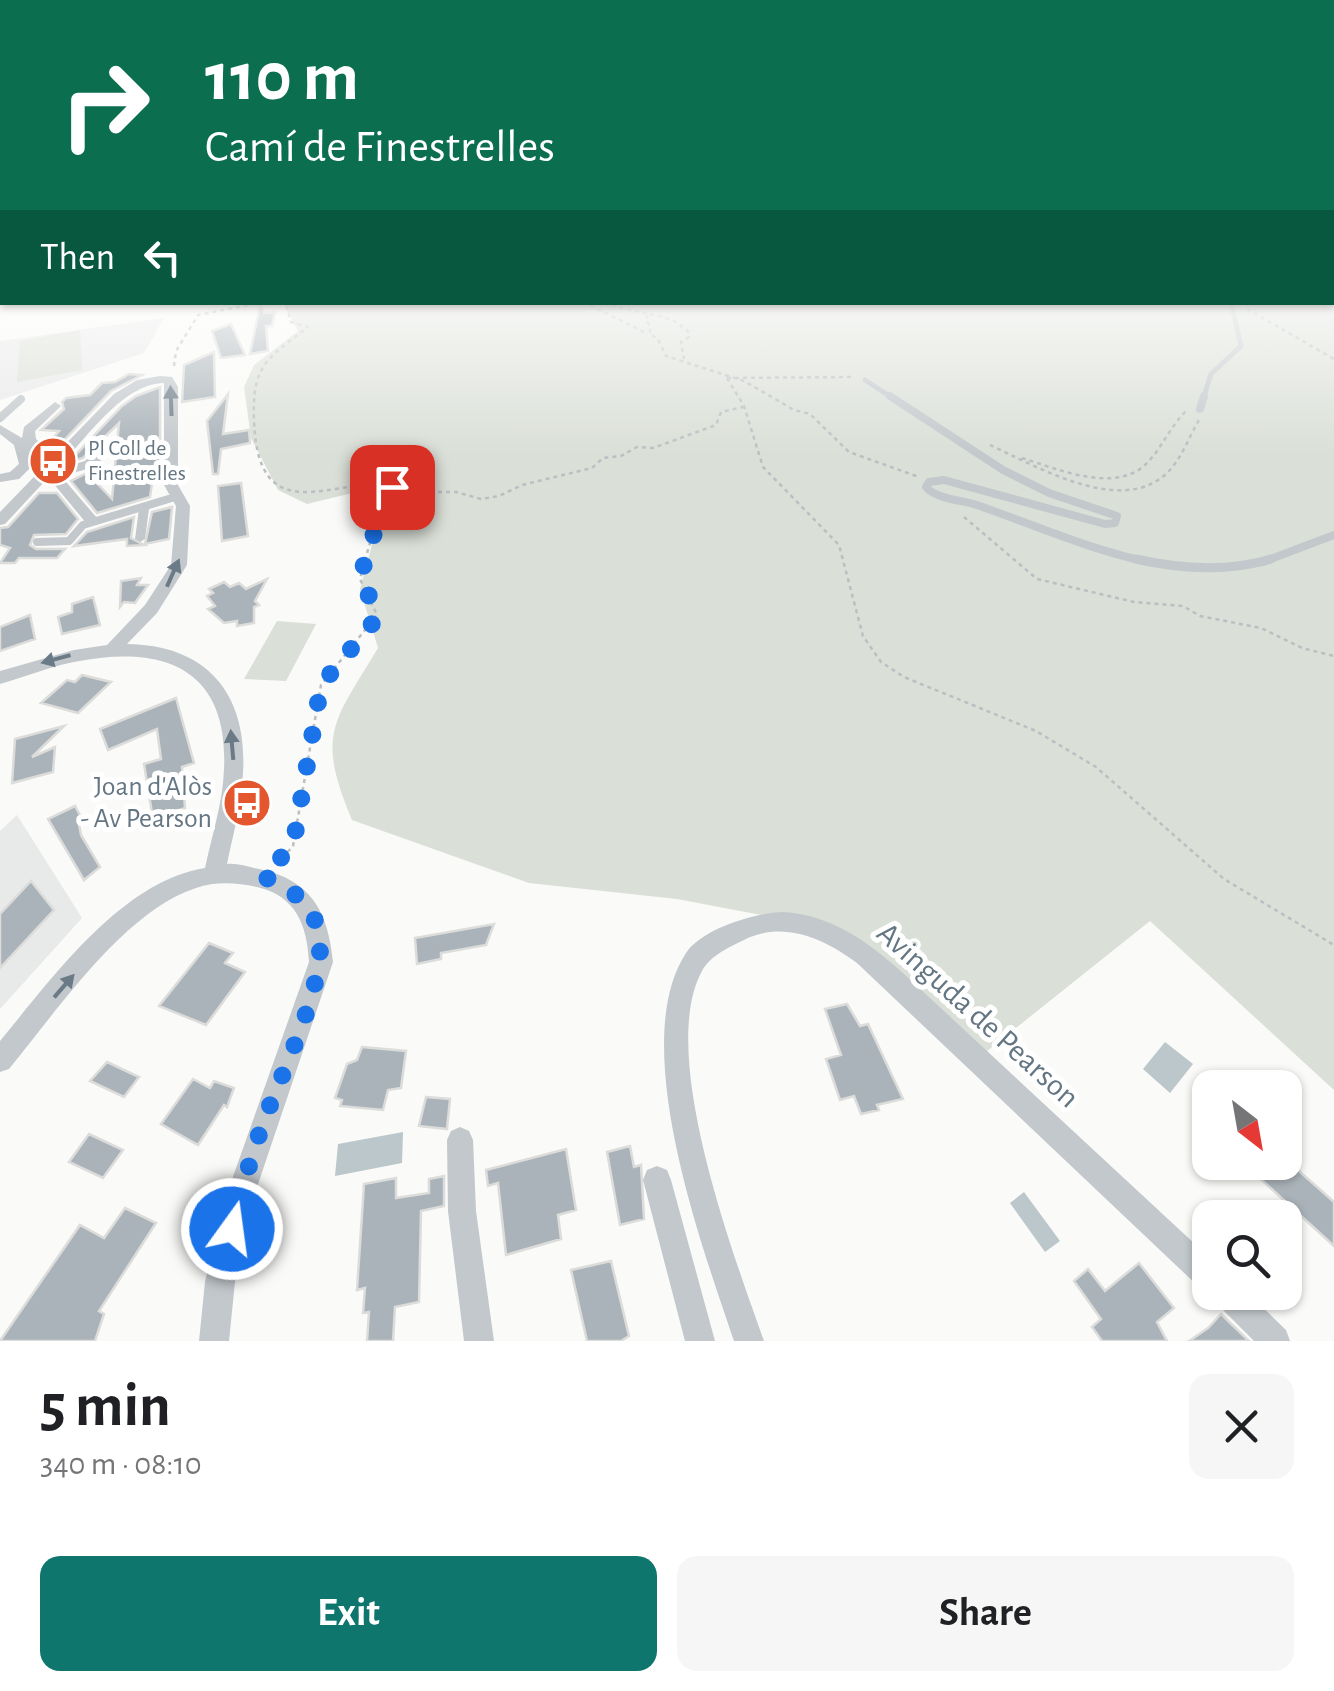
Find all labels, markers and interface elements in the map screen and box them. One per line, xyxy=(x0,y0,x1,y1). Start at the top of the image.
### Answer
icon: right xyxy=(40,40,170,170)
text: 110 m xyxy=(205,43,359,113)
text: Camí de Finestrelles xyxy=(205,125,555,170)
icon: left xyxy=(135,230,190,285)
text: Then xyxy=(40,239,115,277)
one-way arrow xyxy=(162,385,178,416)
bus stop icon: Pl Coll de Finestrelles xyxy=(27,435,79,487)
place label: Pl Coll de Finestrelles xyxy=(88,437,186,484)
pin xyxy=(350,445,435,530)
icon: arrive xyxy=(365,460,420,515)
one-way arrow xyxy=(165,558,181,588)
one-way arrow xyxy=(40,652,71,667)
one-way arrow xyxy=(224,728,240,760)
place label: Joan d'Alòs - Av Pearson xyxy=(80,773,212,833)
bus stop icon: Joan d'Alòs - Av Pearson xyxy=(221,777,273,829)
street label: Avinguda de Pearson xyxy=(871,916,1085,1114)
one-way arrow xyxy=(53,974,75,999)
north arrow xyxy=(1192,1070,1302,1180)
map controls xyxy=(1192,1070,1302,1310)
position arrow xyxy=(180,1177,284,1281)
button: search xyxy=(1192,1200,1302,1310)
button: close xyxy=(1189,1374,1294,1479)
text: 5 min xyxy=(40,1377,171,1437)
text: 340 m · 08:10 xyxy=(40,1448,202,1480)
button: Exit xyxy=(40,1556,657,1671)
button: Share xyxy=(677,1556,1294,1671)

